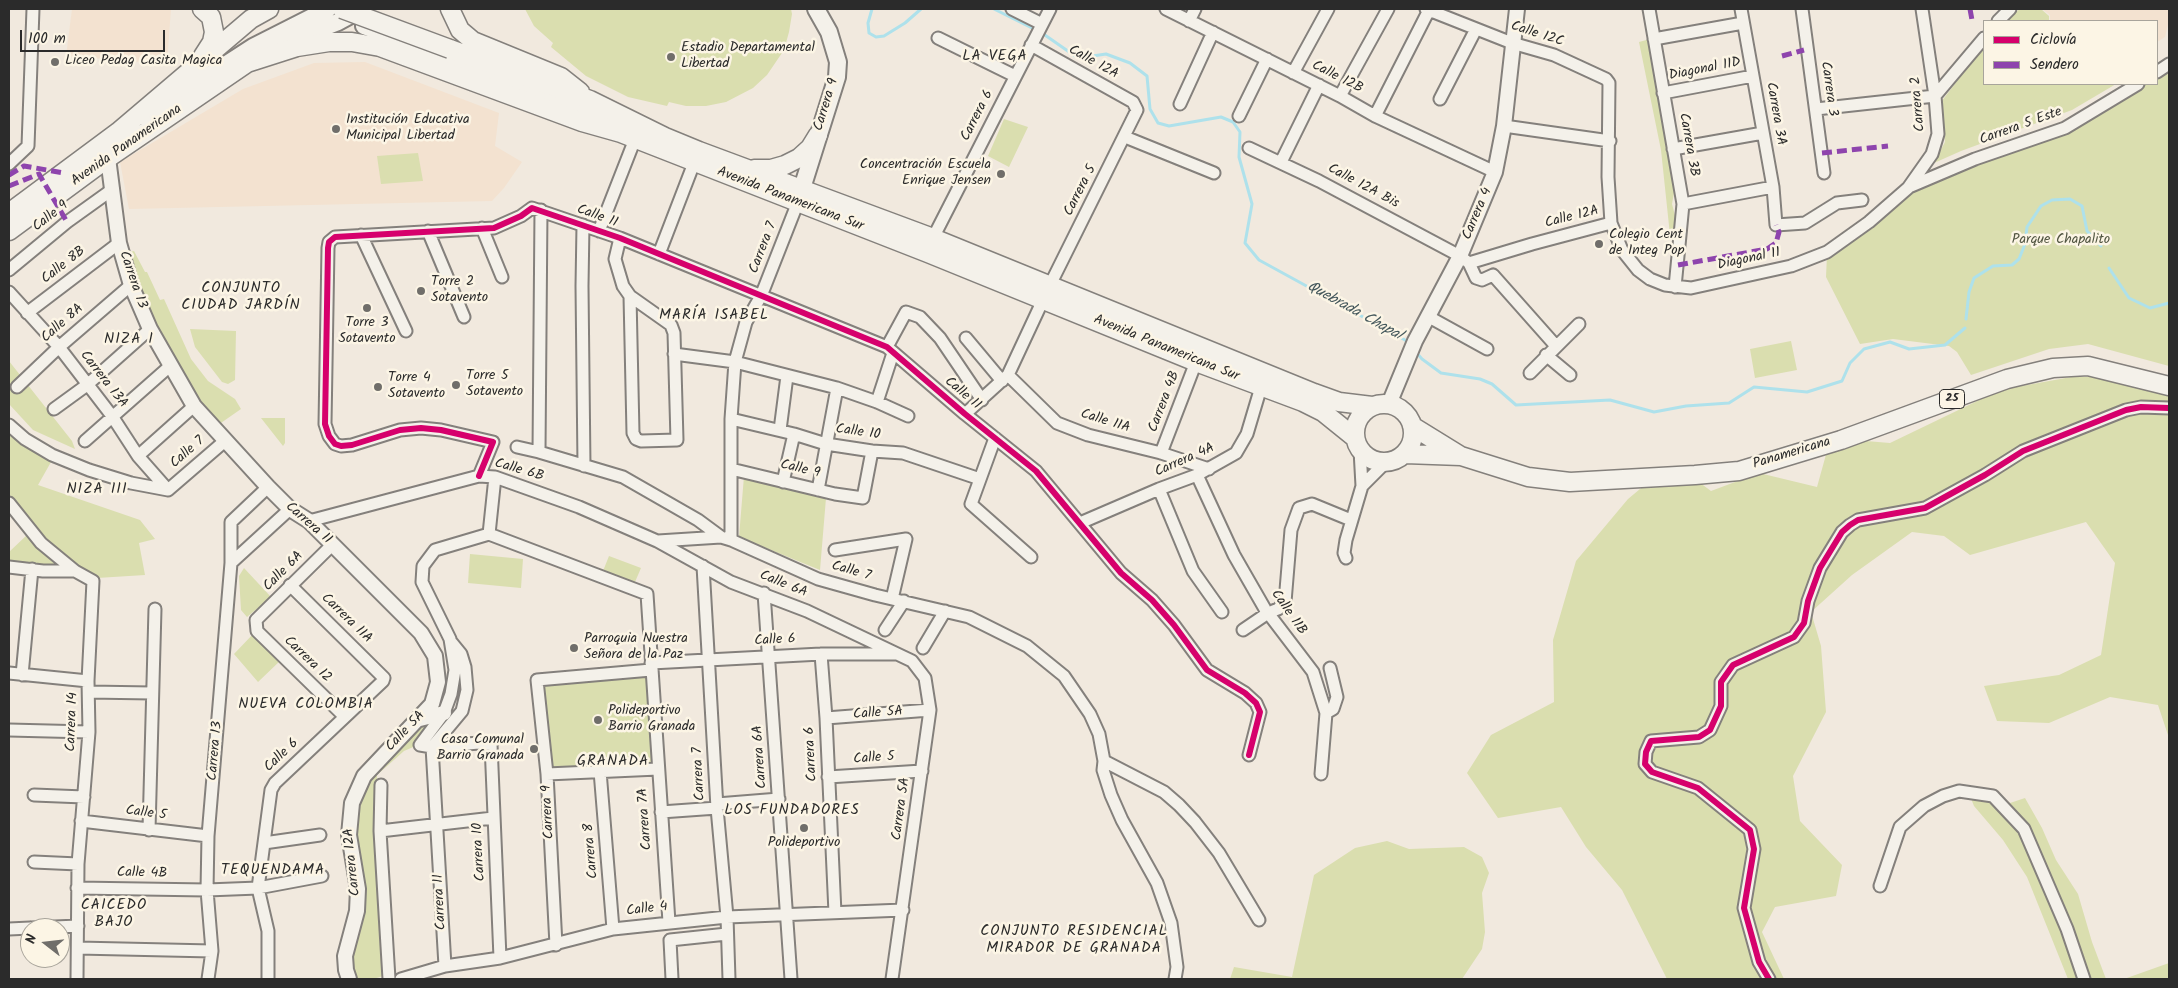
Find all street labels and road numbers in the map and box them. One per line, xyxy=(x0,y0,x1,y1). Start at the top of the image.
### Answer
street label: Calle 12C xyxy=(1508,19,1566,51)
street label: Calle 12A xyxy=(1065,42,1121,84)
street label: Diagonal 11D xyxy=(1668,55,1742,85)
street label: Calle 12B xyxy=(1309,58,1365,98)
street label: Carrera 3 xyxy=(1816,60,1840,118)
street label: Carrera 2 xyxy=(1908,76,1930,132)
street label: Carrera 9 xyxy=(811,77,843,133)
street label: Carrera 3A xyxy=(1761,81,1789,147)
street label: Carrera 6 xyxy=(958,88,998,144)
street label: Avenida Panamericana xyxy=(68,102,186,190)
street label: Carrera 5 Este xyxy=(1978,104,2064,150)
street label: Carrera 3B xyxy=(1674,112,1702,178)
street label: Calle 12A Bis xyxy=(1324,161,1402,213)
street label: Carrera 5 xyxy=(1061,163,1101,219)
street label: Avenida Panamericana Sur xyxy=(714,164,866,236)
street label: Carrera 4 xyxy=(1460,185,1496,243)
street label: Calle 9 xyxy=(30,198,72,236)
street label: Calle 11 xyxy=(574,202,620,232)
street label: Calle 12A xyxy=(1543,203,1601,233)
street label: Carrera 7 xyxy=(747,220,781,276)
street label: Calle 8B xyxy=(39,244,89,288)
street label: Diagonal 11 xyxy=(1716,245,1782,275)
street label: Carrera 13 xyxy=(114,249,150,311)
street label: Calle 8A xyxy=(38,301,88,347)
street label: Avenida Panamericana Sur xyxy=(1091,312,1241,386)
street label: Carrera 13A xyxy=(75,348,131,412)
street label: Carrera 4B xyxy=(1146,369,1184,435)
street label: Calle 11 xyxy=(940,374,984,414)
road number: 25 xyxy=(1940,389,1964,408)
street label: Calle 11A xyxy=(1078,407,1132,437)
street label: Calle 10 xyxy=(834,422,882,444)
street label: Calle 7 xyxy=(167,433,209,473)
street label: Panamericana xyxy=(1751,434,1833,474)
street label: Carrera 4A xyxy=(1153,440,1217,482)
street label: Calle 6B xyxy=(492,456,546,486)
street label: Calle 9 xyxy=(778,457,822,483)
street label: Carrera 11 xyxy=(281,499,335,549)
street label: Calle 6A xyxy=(260,548,308,596)
street label: Calle 7 xyxy=(829,558,873,586)
street label: Calle 6A xyxy=(757,568,809,602)
street label: Calle 11B xyxy=(1266,587,1310,639)
street label: Carrera 11A xyxy=(317,591,375,647)
street label: Calle 6 xyxy=(754,632,796,650)
street label: Carrera 12 xyxy=(280,633,334,687)
street label: Carrera 14 xyxy=(64,692,82,752)
street label: Calle 5A xyxy=(853,704,903,724)
street label: Calle 5A xyxy=(383,708,429,756)
street label: Carrera 13 xyxy=(205,721,227,781)
street label: Carrera 6A xyxy=(750,725,772,789)
street label: Carrera 6 xyxy=(802,726,822,782)
street label: Calle 6 xyxy=(261,736,303,776)
street label: Carrera 7 xyxy=(690,747,710,801)
street label: Calle 5 xyxy=(853,749,895,769)
street label: Carrera 5A xyxy=(889,776,915,842)
street label: Carrera 9 xyxy=(539,785,559,839)
street label: Carrera 7A xyxy=(635,787,657,851)
street label: Calle 5 xyxy=(125,803,167,825)
street label: Carrera 10 xyxy=(470,822,490,882)
street label: Carrera 8 xyxy=(581,822,603,880)
street label: Carrera 12A xyxy=(341,827,365,897)
street label: Calle 4B xyxy=(117,865,167,883)
street label: Carrera 11 xyxy=(431,874,451,930)
street label: Calle 4 xyxy=(625,899,669,921)

